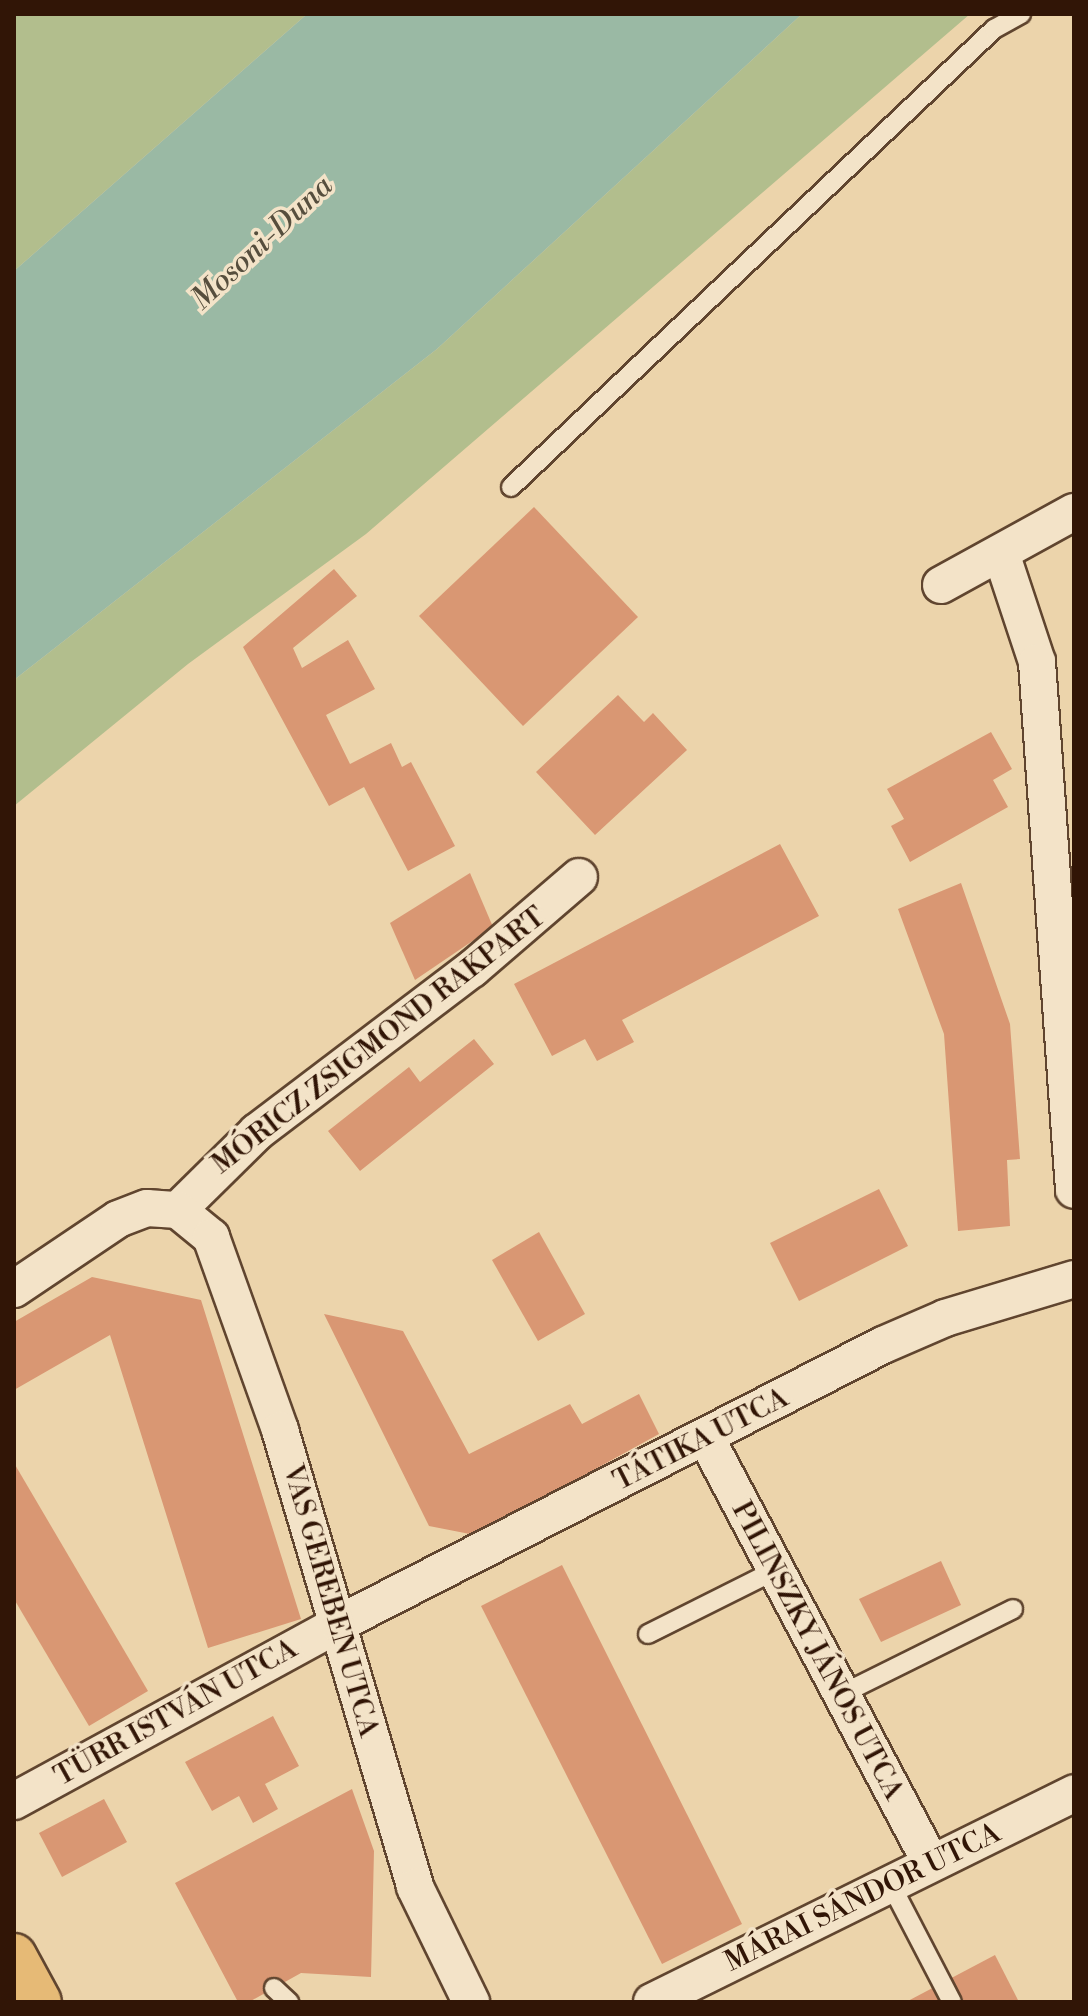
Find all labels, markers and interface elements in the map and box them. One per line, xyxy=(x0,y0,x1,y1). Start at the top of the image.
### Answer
water label: Mosoni-Duna xyxy=(184,168,340,318)
street label: MÓRICZ ZSIGMOND RAKPART xyxy=(206,900,552,1182)
street label: TÁTIKA UTCA xyxy=(608,1382,794,1498)
street label: VAS GEREBEN UTCA xyxy=(275,1461,385,1741)
street label: PILINSZKY JÁNOS UTCA xyxy=(724,1496,910,1806)
street label: TÜRR ISTVÁN UTCA xyxy=(49,1632,303,1794)
street label: MÁRAI SÁNDOR UTCA xyxy=(720,1817,1006,1979)

